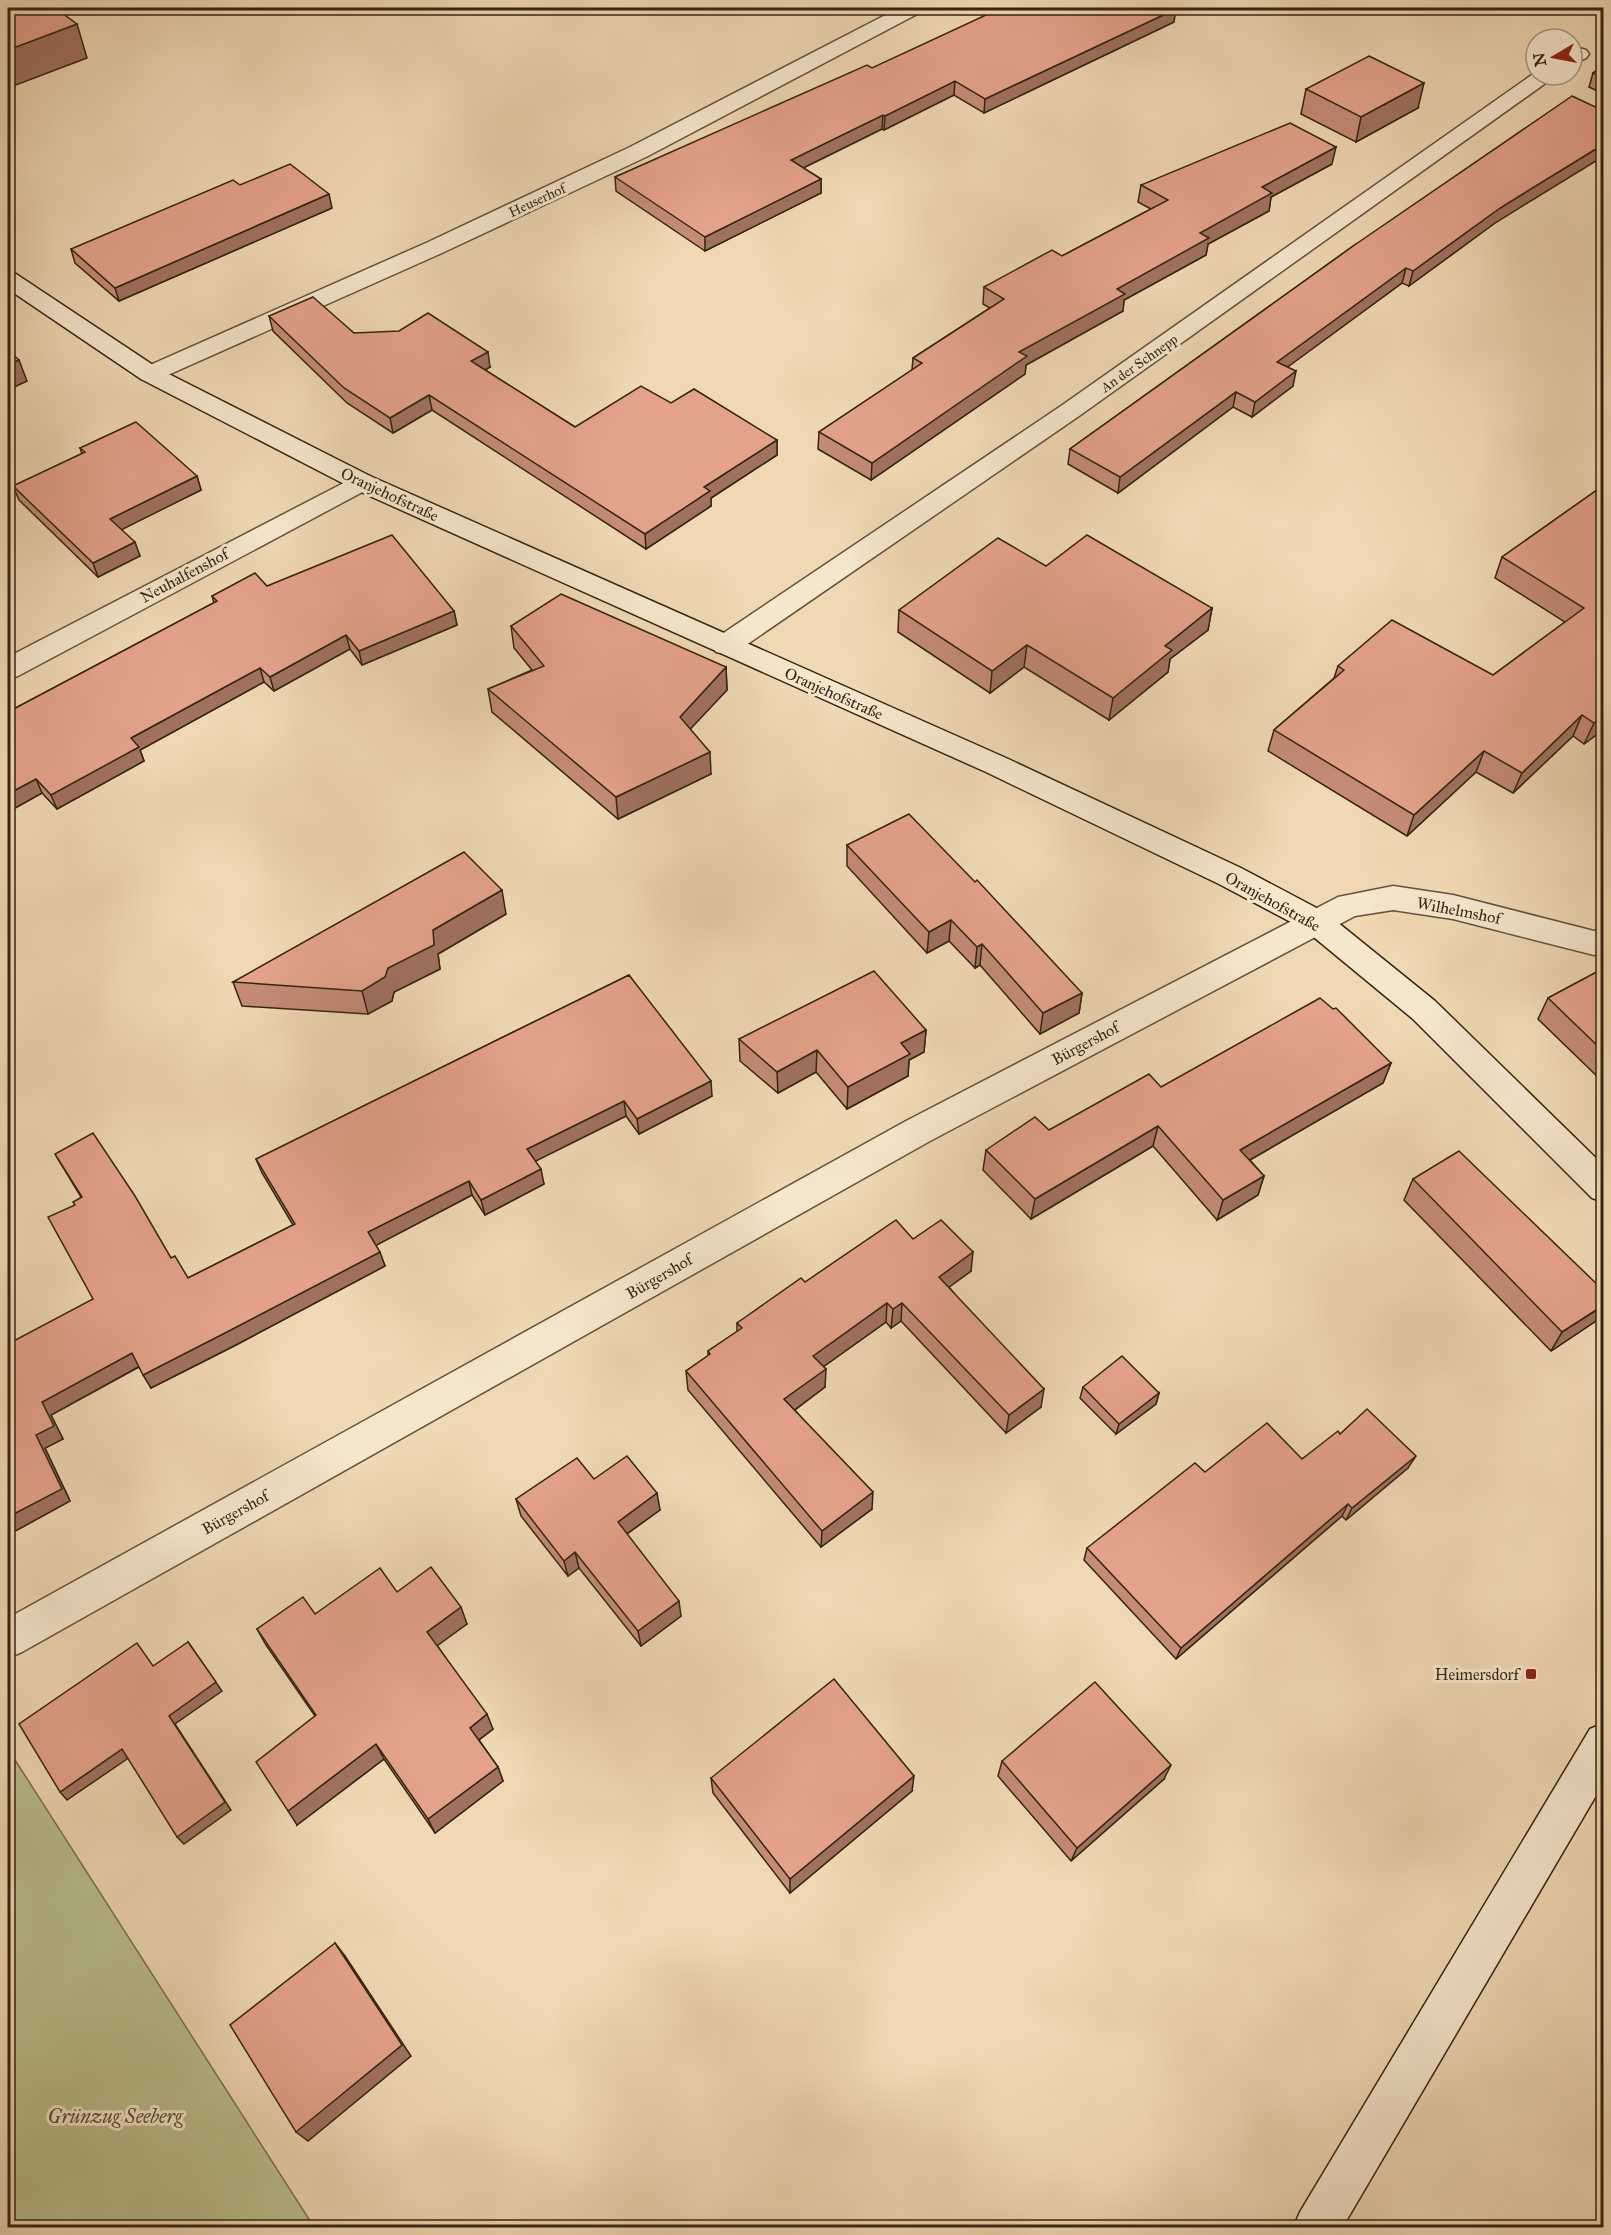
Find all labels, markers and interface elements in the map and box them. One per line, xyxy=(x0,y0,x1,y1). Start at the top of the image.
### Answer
north arrow xyxy=(1524,27,1584,87)
text: N xyxy=(1529,51,1550,68)
street label: Heuserhof xyxy=(506,179,570,221)
street label: An der Schnepp xyxy=(1097,331,1181,397)
street label: Oranjehofstraße xyxy=(338,464,442,526)
street label: Neuhalfenshof xyxy=(137,543,234,607)
street label: Oranjehofstraße xyxy=(782,663,886,724)
street label: Oranjehofstraße xyxy=(1222,868,1324,936)
street label: Wilhelmshof xyxy=(1415,893,1505,928)
street label: Bürgershof xyxy=(1048,1017,1125,1070)
street label: Bürgershof xyxy=(623,1249,699,1304)
street label: Bürgershof xyxy=(199,1485,275,1539)
place label: Heimersdorf xyxy=(1435,1665,1522,1684)
marker: Heimersdorf xyxy=(1524,1667,1538,1681)
park label: Grünzug Seeberg xyxy=(48,2104,184,2128)

